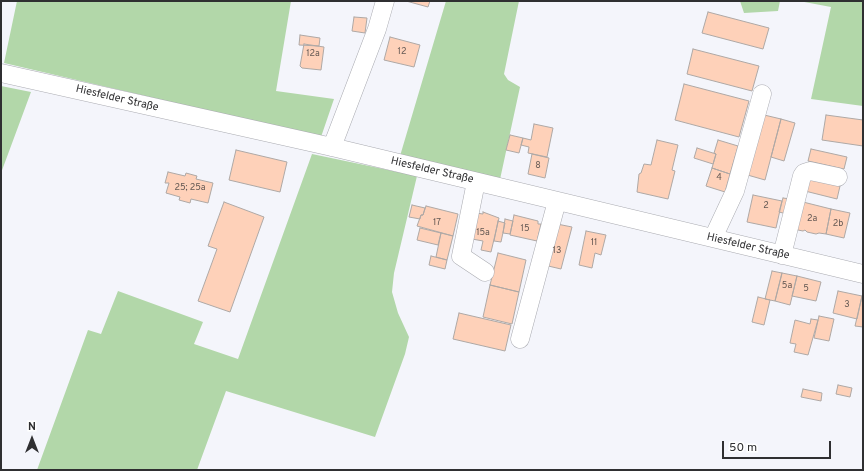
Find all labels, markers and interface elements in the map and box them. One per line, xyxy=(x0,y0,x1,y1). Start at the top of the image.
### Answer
house number: 12 xyxy=(398,47,406,57)
house number: 12a xyxy=(306,49,320,59)
street label: Hiesfelder Straße xyxy=(74,83,160,115)
street label: Hiesfelder Straße xyxy=(389,155,475,187)
house number: 8 xyxy=(535,161,541,171)
house number: 4 xyxy=(716,173,722,183)
house number: 25; 25a xyxy=(174,183,206,193)
house number: 2 xyxy=(763,201,769,211)
house number: 2a xyxy=(807,214,817,224)
house number: 17 xyxy=(433,218,441,228)
house number: 2b xyxy=(833,219,843,229)
house number: 15 xyxy=(521,224,529,234)
house number: 15a xyxy=(476,228,490,238)
street label: Hiesfelder Straße xyxy=(705,231,791,263)
house number: 11 xyxy=(591,238,597,248)
house number: 13 xyxy=(553,246,561,256)
house number: 5a xyxy=(782,281,792,291)
house number: 5 xyxy=(803,284,809,294)
house number: 3 xyxy=(844,300,850,310)
north arrow xyxy=(12,419,52,459)
text: N xyxy=(28,420,36,434)
scale bar xyxy=(724,433,833,459)
text: 50 m xyxy=(729,440,757,456)

